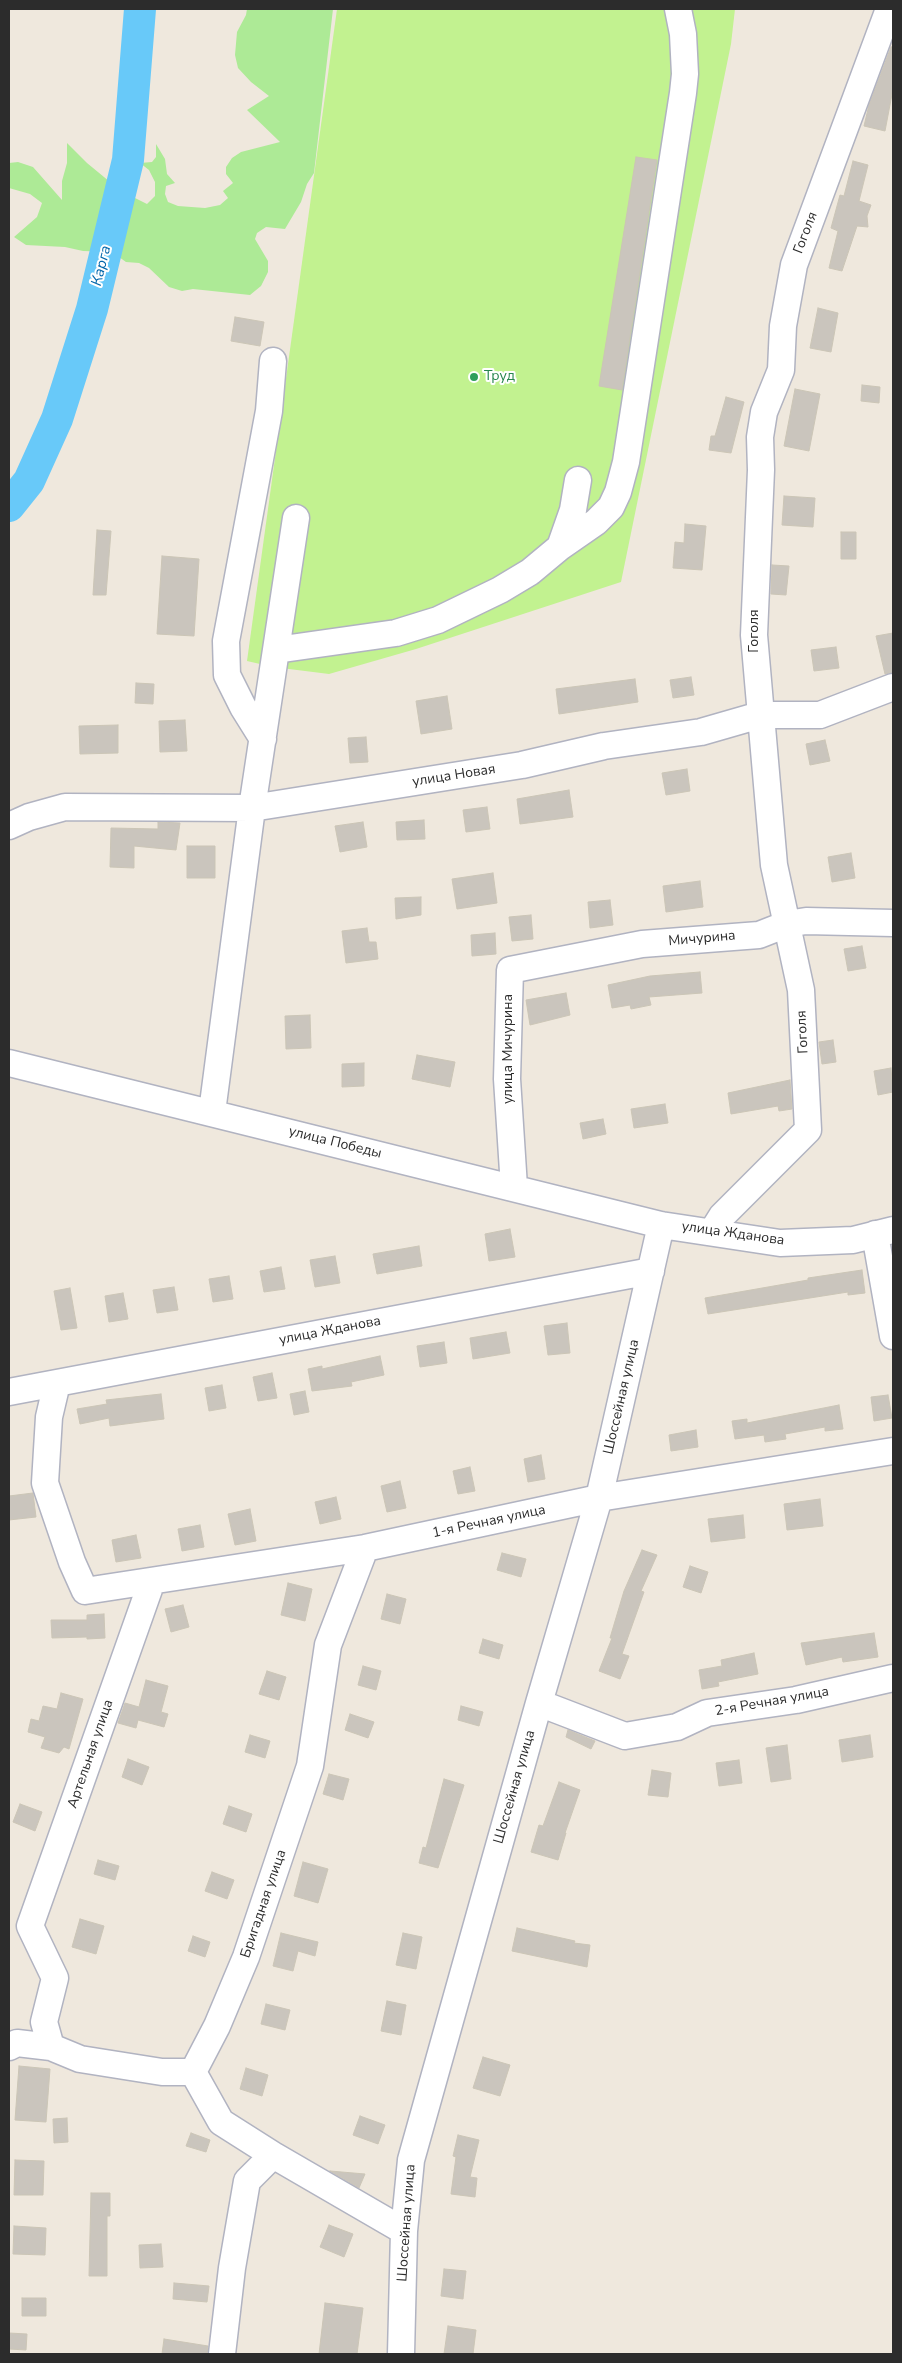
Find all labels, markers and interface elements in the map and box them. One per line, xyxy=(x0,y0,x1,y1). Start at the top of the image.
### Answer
street label: Гоголя xyxy=(790,210,822,256)
water label: Карга xyxy=(88,244,116,288)
place label: Труд xyxy=(484,369,515,385)
marker: Труд xyxy=(468,371,480,383)
street label: Гоголя xyxy=(747,609,763,653)
street label: улица Новая xyxy=(411,761,497,791)
street label: Мичурина xyxy=(668,928,736,950)
street label: улица Мичурина xyxy=(501,994,517,1104)
street label: Гоголя xyxy=(793,1010,813,1054)
street label: улица Победы xyxy=(287,1123,383,1163)
street label: улица Жданова xyxy=(681,1218,785,1250)
street label: улица Жданова xyxy=(278,1313,382,1349)
street label: Шоссейная улица xyxy=(601,1338,643,1456)
street label: 1-я Речная улица xyxy=(431,1502,547,1542)
street label: 2-я Речная улица xyxy=(714,1684,830,1720)
street label: Артельная улица xyxy=(65,1697,117,1811)
street label: Шоссейная улица xyxy=(491,1728,539,1846)
street label: Бригадная улица xyxy=(238,1848,290,1960)
street label: Шоссейная улица xyxy=(395,2164,419,2282)

